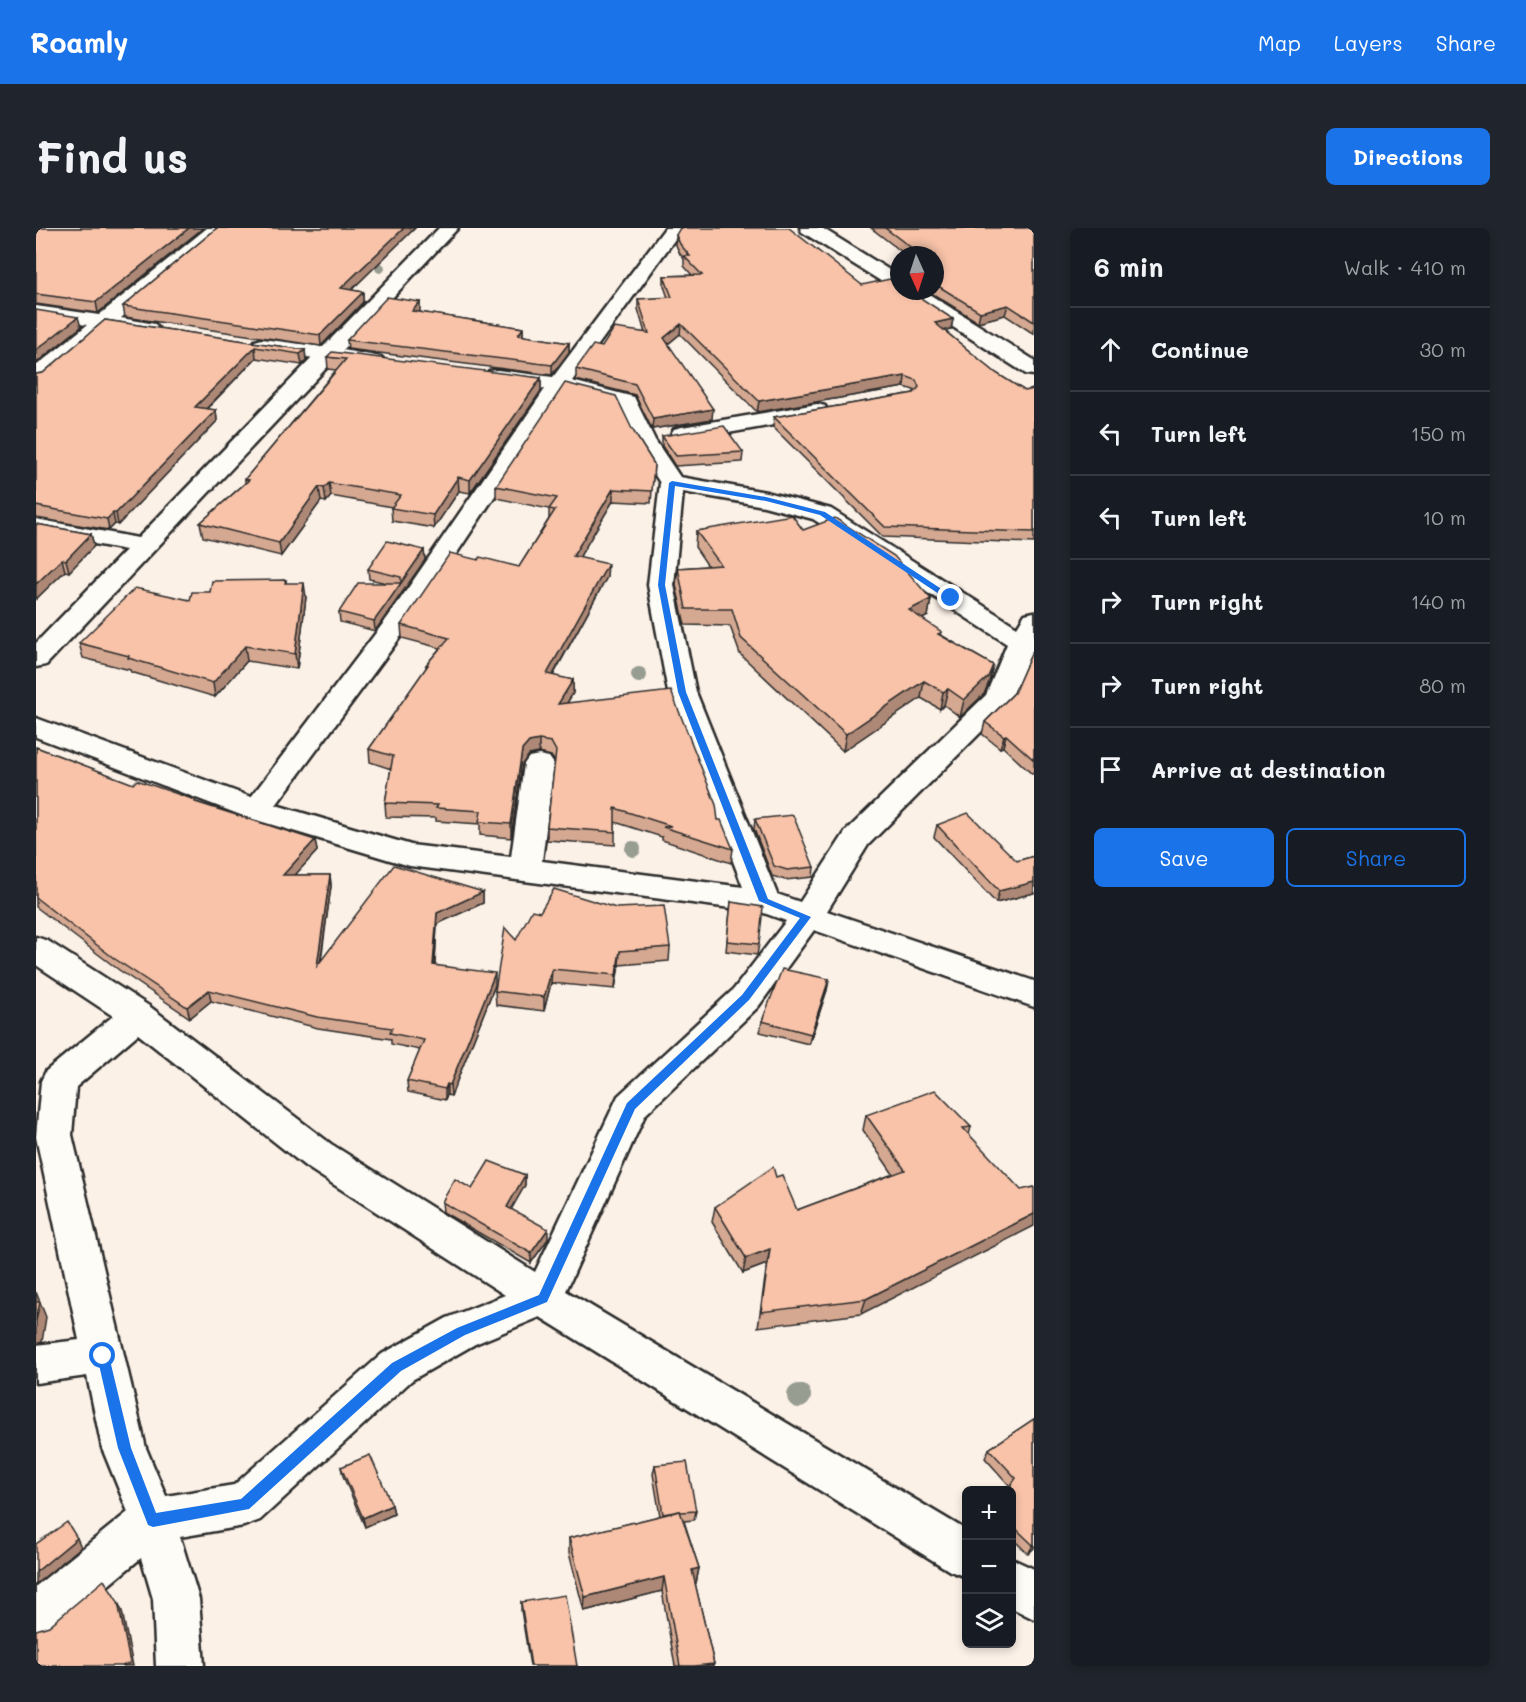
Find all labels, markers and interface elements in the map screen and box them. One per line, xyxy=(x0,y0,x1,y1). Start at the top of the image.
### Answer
text: Roamly xyxy=(30,24,129,60)
text: Map xyxy=(1258,29,1301,56)
text: Layers xyxy=(1334,29,1403,56)
text: Share xyxy=(1436,29,1496,56)
button: Directions xyxy=(1326,128,1490,185)
text: Find us xyxy=(36,129,188,184)
north arrow xyxy=(890,246,944,300)
text: 6 min xyxy=(1094,250,1163,284)
text: Walk · 410 m xyxy=(1343,254,1466,280)
icon: ahead xyxy=(1094,333,1127,366)
text: Continue xyxy=(1151,335,1249,364)
text: 30 m xyxy=(1420,336,1466,362)
icon: left xyxy=(1094,417,1127,450)
text: Turn left xyxy=(1151,419,1247,448)
text: 150 m xyxy=(1411,420,1466,446)
icon: left xyxy=(1094,501,1127,534)
text: Turn left xyxy=(1151,503,1247,532)
text: 10 m xyxy=(1422,504,1466,530)
route end xyxy=(937,584,963,610)
icon: right xyxy=(1094,585,1127,618)
text: Turn right xyxy=(1151,587,1263,616)
text: 140 m xyxy=(1411,588,1466,614)
icon: right xyxy=(1094,669,1127,702)
text: Turn right xyxy=(1151,671,1263,700)
text: 80 m xyxy=(1419,672,1466,698)
icon: arrive xyxy=(1094,753,1127,786)
text: Arrive at destination xyxy=(1151,755,1386,784)
button: Save xyxy=(1094,828,1274,887)
button: Share xyxy=(1286,828,1466,887)
route start xyxy=(89,1342,115,1368)
map controls xyxy=(962,1486,1016,1648)
button: + xyxy=(962,1486,1016,1540)
button: − xyxy=(962,1540,1016,1594)
button: layers xyxy=(962,1594,1016,1648)

